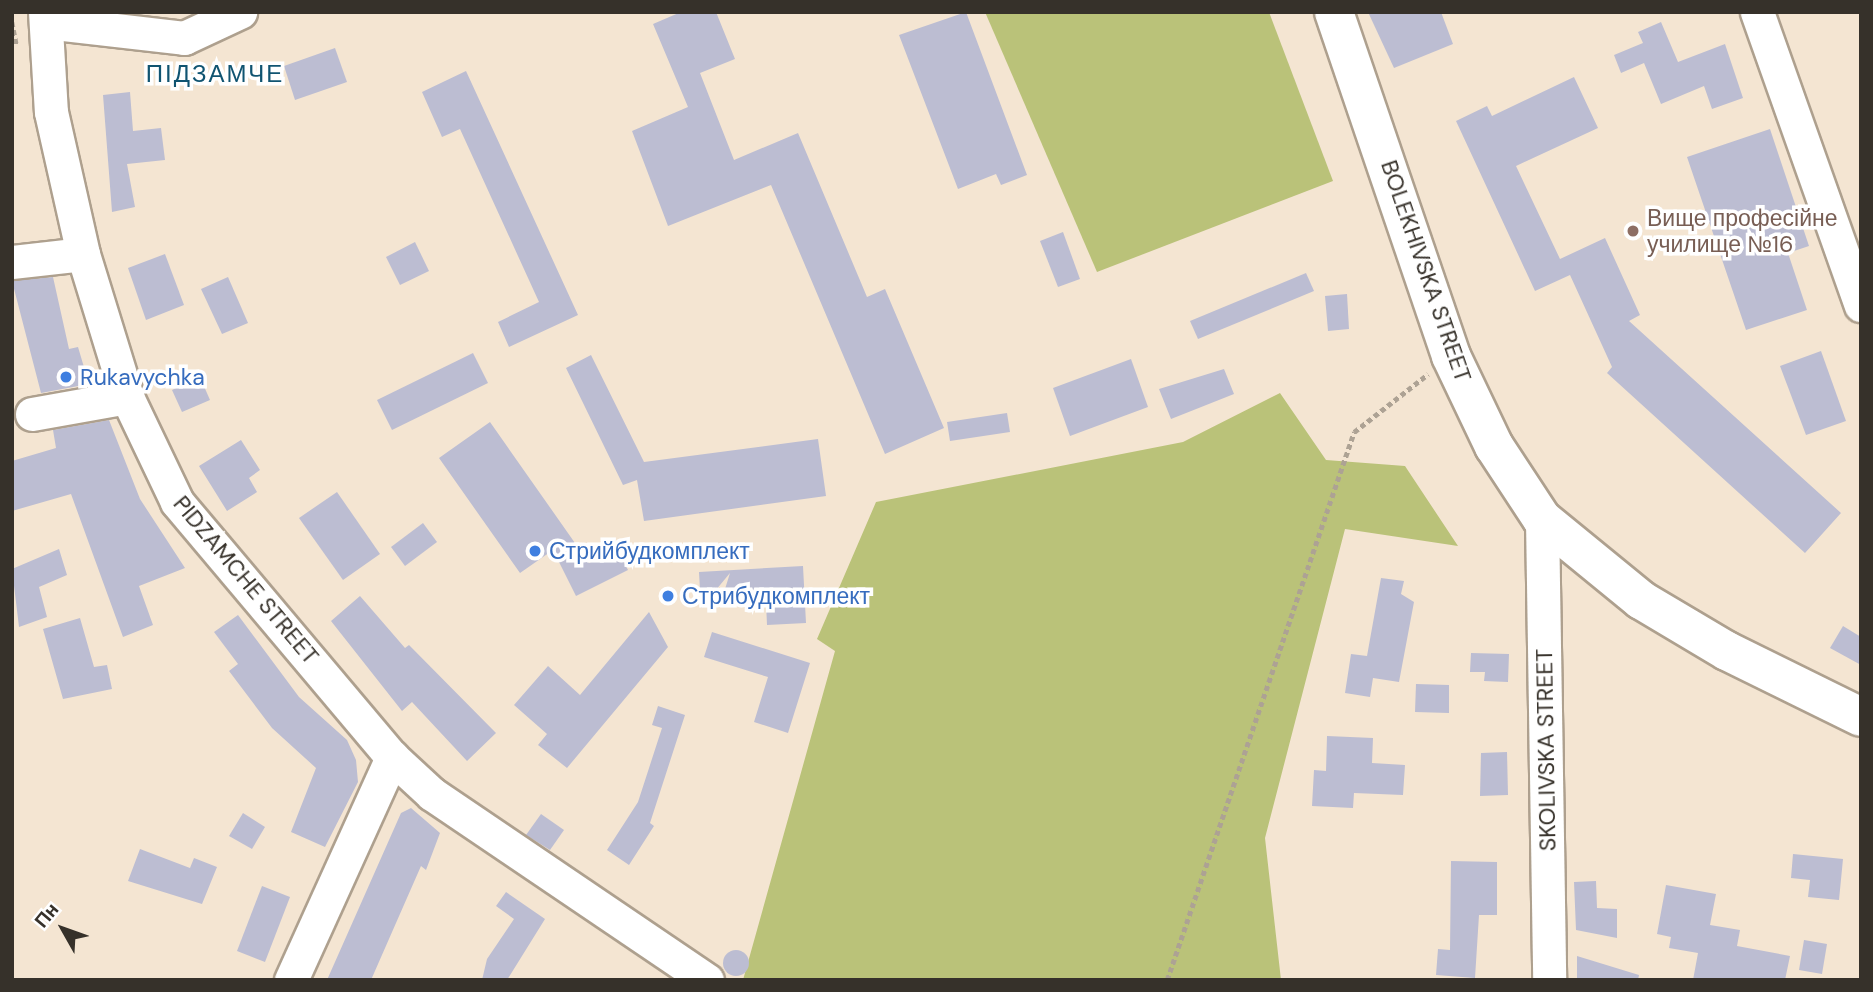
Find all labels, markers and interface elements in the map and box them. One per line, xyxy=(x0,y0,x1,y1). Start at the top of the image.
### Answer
district label: ПІДЗАМЧЕ xyxy=(147,60,283,88)
street label: BOLEKHIVSKA STREET xyxy=(1375,157,1477,385)
place label: Вище професійне училище №16 xyxy=(1647,204,1837,258)
marker: Вище професійне училище №16 xyxy=(1625,223,1641,239)
place label: Rukavychka xyxy=(80,363,205,391)
marker: Rukavychka xyxy=(58,369,74,385)
street label: PIDZAMCHE STREET xyxy=(168,490,324,670)
place label: Стрийбудкомплект xyxy=(549,537,750,565)
marker: Стрийбудкомплект xyxy=(527,543,543,559)
place label: Стрибудкомплект xyxy=(682,582,870,610)
marker: Стрибудкомплект xyxy=(660,588,676,604)
street label: SKOLIVSKA STREET xyxy=(1530,649,1562,851)
north arrow xyxy=(28,894,98,964)
text: Пн xyxy=(29,898,64,933)

